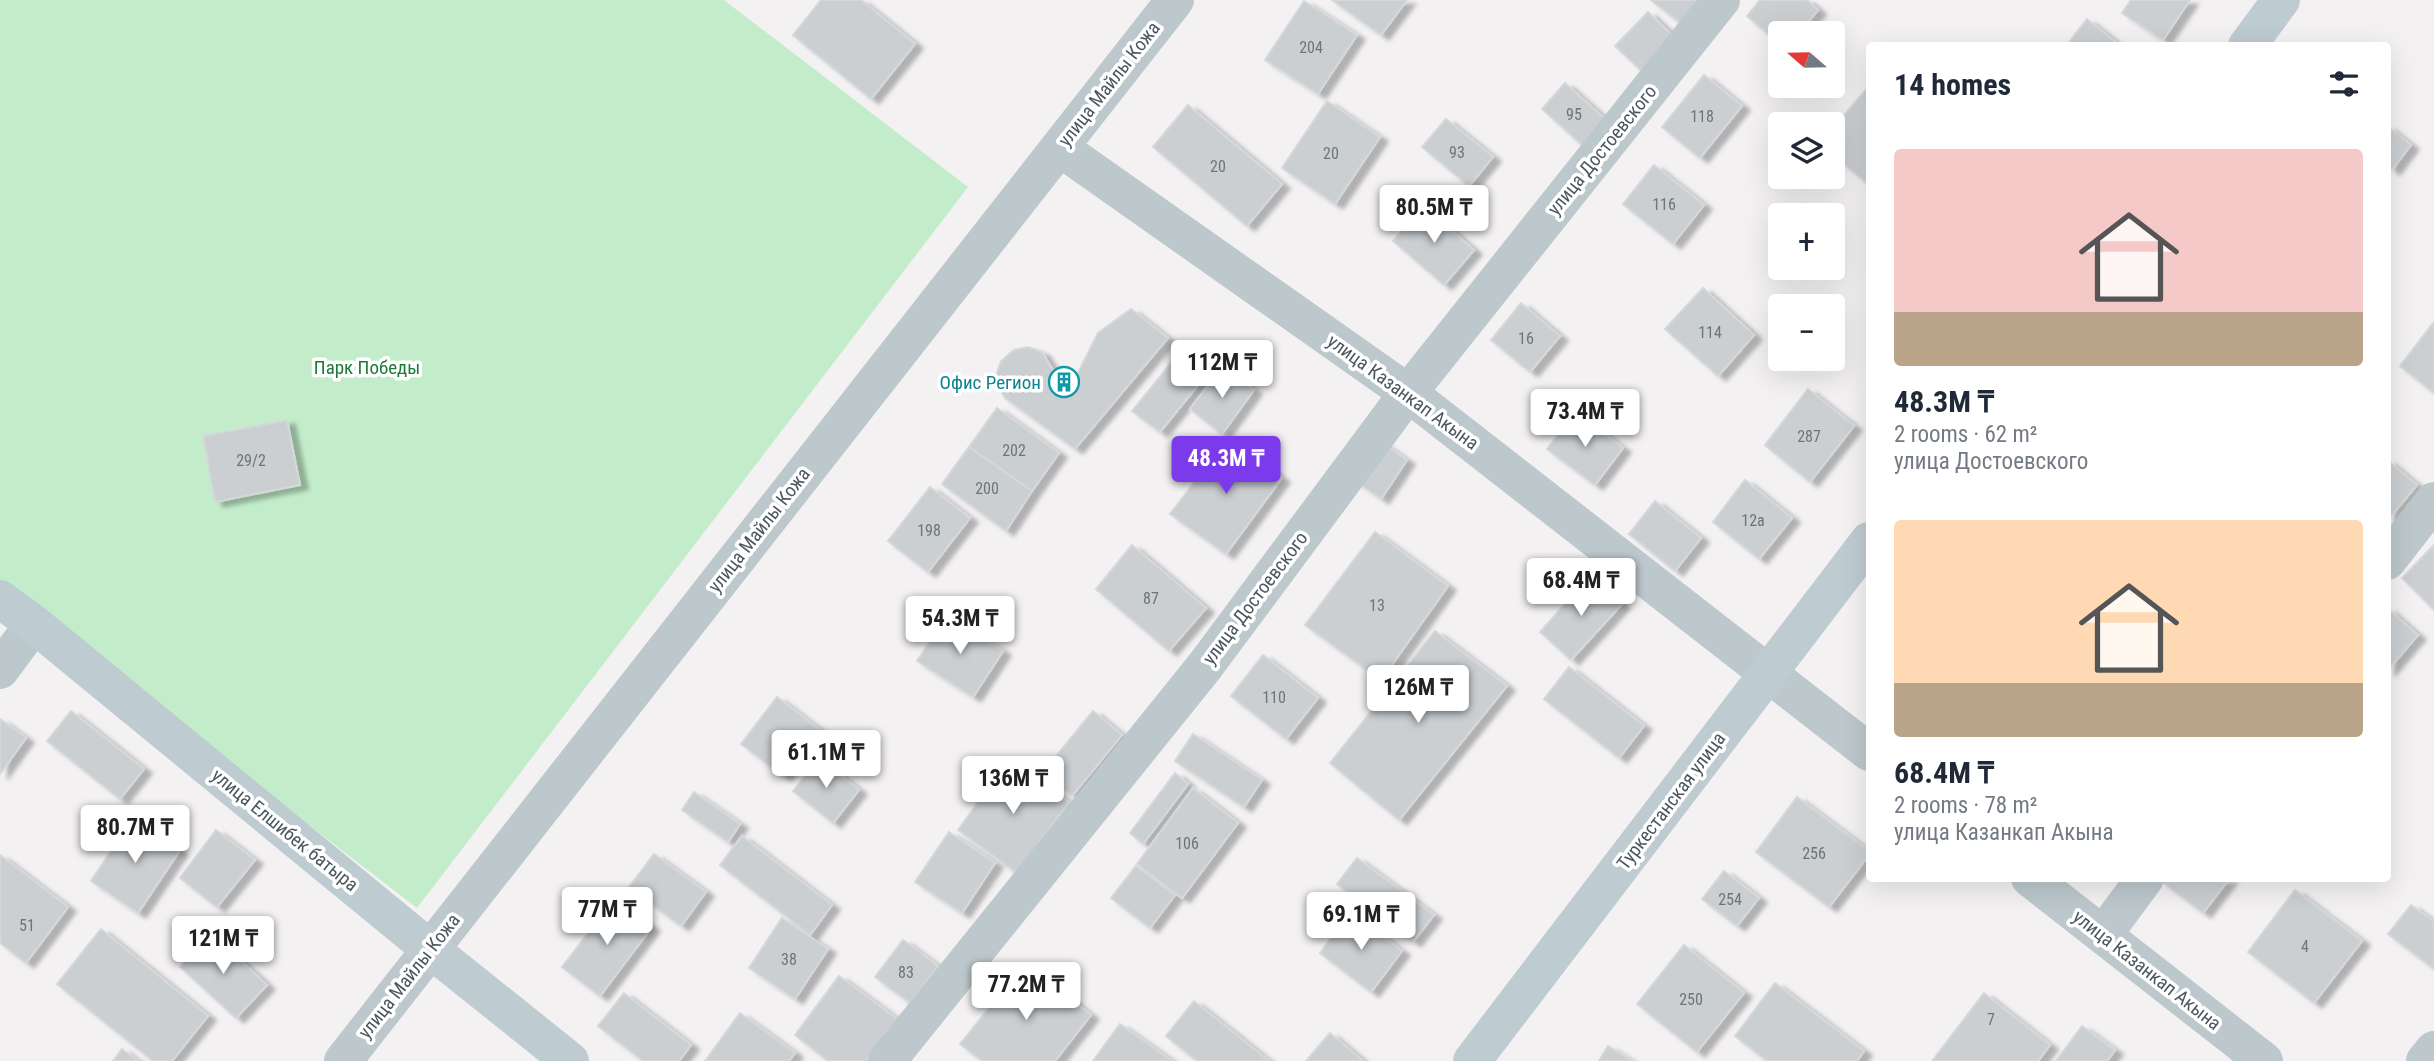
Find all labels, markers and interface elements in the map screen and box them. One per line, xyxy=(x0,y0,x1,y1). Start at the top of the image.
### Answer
street label: улица Майлы Кожа xyxy=(1053,17,1165,151)
north arrow xyxy=(1768,21,1844,98)
map controls xyxy=(1768,21,1845,371)
house number: 204 xyxy=(1299,38,1323,57)
icon: filters xyxy=(2325,65,2363,103)
text: 14 homes xyxy=(1894,67,2011,102)
street label: улица Достоевского xyxy=(1543,80,1661,220)
house number: 95 xyxy=(1566,105,1582,124)
house number: 118 xyxy=(1690,107,1714,126)
button: layers xyxy=(1768,112,1845,189)
house number: 93 xyxy=(1449,143,1465,162)
house number: 20 xyxy=(1323,144,1339,163)
house number: 20 xyxy=(1210,157,1226,176)
pin: 80.5M ₸ xyxy=(1369,186,1499,245)
text: 80.5M ₸ xyxy=(1396,194,1472,221)
icon: home xyxy=(2066,194,2192,320)
house number: 116 xyxy=(1652,195,1676,214)
button: + xyxy=(1768,203,1845,280)
button: − xyxy=(1768,294,1845,371)
house number: 114 xyxy=(1698,323,1722,342)
street label: улица Казанкап Акына xyxy=(1323,329,1483,455)
house number: 16 xyxy=(1518,329,1534,348)
pin: 112M ₸ xyxy=(1165,340,1279,400)
text: 112M ₸ xyxy=(1187,349,1257,376)
park label: Парк Победы xyxy=(314,356,420,379)
building icon: Офис Регион xyxy=(1047,365,1081,399)
place label: Офис Регион xyxy=(940,371,1041,394)
text: 48.3M ₸ xyxy=(1894,384,1994,419)
pin: 73.4M ₸ xyxy=(1520,390,1650,449)
text: 73.4M ₸ xyxy=(1547,398,1623,425)
text: 2 rooms · 62 m² xyxy=(1894,421,2037,448)
house number: 287 xyxy=(1797,427,1821,446)
pin: 48.3M ₸ xyxy=(1161,436,1291,496)
house number: 202 xyxy=(1002,441,1026,460)
text: 48.3M ₸ xyxy=(1188,445,1264,472)
text: улица Достоевского xyxy=(1894,448,2088,475)
house number: 29/2 xyxy=(236,451,266,470)
street label: улица Майлы Кожа xyxy=(703,463,815,597)
house number: 200 xyxy=(975,479,999,498)
house number: 12а xyxy=(1741,511,1765,530)
house number: 198 xyxy=(917,521,941,540)
street label: улица Достоевского xyxy=(1198,527,1312,669)
pin: 68.4M ₸ xyxy=(1516,558,1646,618)
icon: home xyxy=(2066,565,2192,691)
text: 68.4M ₸ xyxy=(1543,567,1619,594)
house number: 87 xyxy=(1143,589,1159,608)
pin: 54.3M ₸ xyxy=(895,596,1025,656)
house number: 13 xyxy=(1369,596,1385,615)
text: 54.3M ₸ xyxy=(922,605,998,632)
pin: 126M ₸ xyxy=(1361,666,1475,725)
text: 126M ₸ xyxy=(1383,674,1453,701)
house number: 110 xyxy=(1262,688,1286,707)
street label: Туркестанская улица xyxy=(1612,728,1730,874)
pin: 61.1M ₸ xyxy=(761,730,891,790)
text: 61.1M ₸ xyxy=(788,739,864,766)
text: 68.4M ₸ xyxy=(1894,755,1994,790)
pin: 136M ₸ xyxy=(956,756,1070,816)
street label: улица Елшибек батыра xyxy=(207,764,363,896)
text: 136M ₸ xyxy=(978,765,1048,792)
text: 2 rooms · 78 m² xyxy=(1894,792,2037,819)
pin: 80.7M ₸ xyxy=(70,806,200,865)
text: 80.7M ₸ xyxy=(97,814,173,841)
text: улица Казанкап Акына xyxy=(1894,819,2114,846)
house number: 106 xyxy=(1175,834,1199,853)
house number: 256 xyxy=(1802,844,1826,863)
pin: 77M ₸ xyxy=(558,888,656,947)
house number: 254 xyxy=(1718,890,1742,909)
pin: 69.1M ₸ xyxy=(1296,892,1426,952)
text: 77M ₸ xyxy=(578,896,636,923)
text: 69.1M ₸ xyxy=(1323,901,1399,928)
street label: улица Казанкап Акына xyxy=(2068,905,2226,1035)
street label: улица Майлы Кожа xyxy=(353,909,465,1043)
house number: 51 xyxy=(19,916,35,935)
pin: 121M ₸ xyxy=(166,916,280,976)
text: 121M ₸ xyxy=(188,925,258,952)
house number: 4 xyxy=(2301,937,2309,956)
house number: 38 xyxy=(781,950,797,969)
pin: 77.2M ₸ xyxy=(961,962,1091,1022)
house number: 83 xyxy=(898,963,914,982)
text: 77.2M ₸ xyxy=(988,971,1064,998)
house number: 250 xyxy=(1679,990,1703,1009)
house number: 7 xyxy=(1987,1010,1995,1029)

